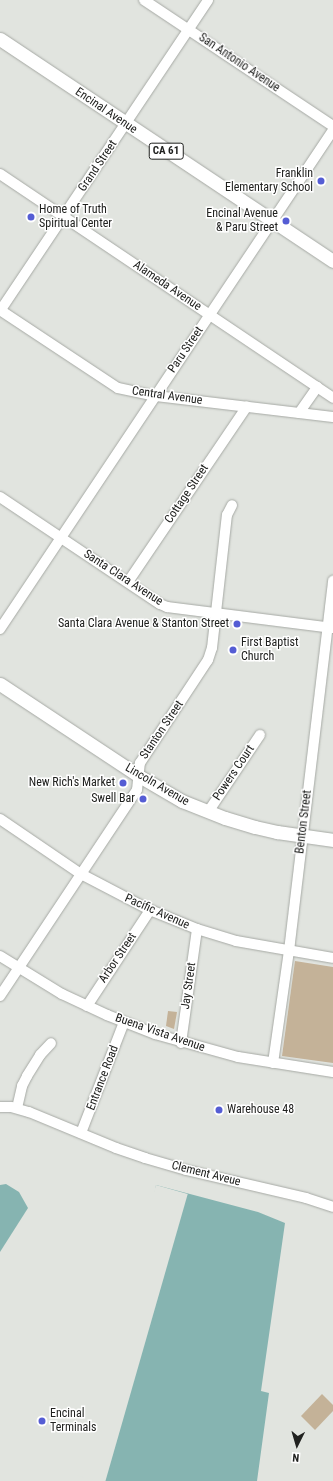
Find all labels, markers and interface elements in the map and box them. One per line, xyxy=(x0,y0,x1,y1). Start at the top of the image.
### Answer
street label: San Antonio Avenue xyxy=(196,31,282,95)
street label: Encinal Avenue xyxy=(72,85,140,137)
street label: Grand Street xyxy=(76,138,120,194)
road number: CA 61 xyxy=(148,142,184,160)
place label: Franklin Elementary School xyxy=(225,167,313,195)
marker: Franklin Elementary School xyxy=(316,176,326,186)
place label: Home of Truth Spiritual Center xyxy=(39,203,112,231)
place label: Encinal Avenue & Paru Street xyxy=(206,207,278,235)
marker: Home of Truth Spiritual Center xyxy=(26,212,36,222)
marker: Encinal Avenue & Paru Street xyxy=(281,216,291,226)
street label: Alameda Avenue xyxy=(130,258,204,314)
street label: Paru Street xyxy=(165,324,207,376)
street label: Central Avenue xyxy=(131,384,203,408)
street label: Cottage Street xyxy=(162,462,212,526)
street label: Santa Clara Avenue xyxy=(81,547,165,609)
place label: Santa Clara Avenue & Stanton Street xyxy=(58,617,229,631)
marker: Santa Clara Avenue & Stanton Street xyxy=(232,619,242,629)
place label: First Baptist Church xyxy=(241,636,299,664)
marker: First Baptist Church xyxy=(228,645,238,655)
street label: Stanton Street xyxy=(137,698,187,762)
street label: Powers Court xyxy=(210,742,258,804)
street label: Lincoln Avenue xyxy=(122,761,192,809)
place label: New Rich's Market xyxy=(29,776,115,790)
marker: New Rich's Market xyxy=(118,778,128,788)
street label: Benton Street xyxy=(293,789,315,855)
place label: Swell Bar xyxy=(91,792,135,806)
marker: Swell Bar xyxy=(138,794,148,804)
street label: Pacific Avenue xyxy=(122,891,192,933)
street label: Arbor Street xyxy=(96,930,140,986)
street label: Jay Street xyxy=(179,962,199,1010)
street label: Buena Vista Avenue xyxy=(113,1011,207,1055)
street label: Entrance Road xyxy=(84,1044,122,1112)
place label: Warehouse 48 xyxy=(227,1103,294,1117)
marker: Warehouse 48 xyxy=(214,1105,224,1115)
street label: Clement Aveue xyxy=(170,1158,242,1190)
place label: Encinal Terminals xyxy=(50,1407,97,1435)
marker: Encinal Terminals xyxy=(37,1416,47,1426)
north arrow xyxy=(277,1425,317,1465)
text: N xyxy=(292,1451,300,1464)

